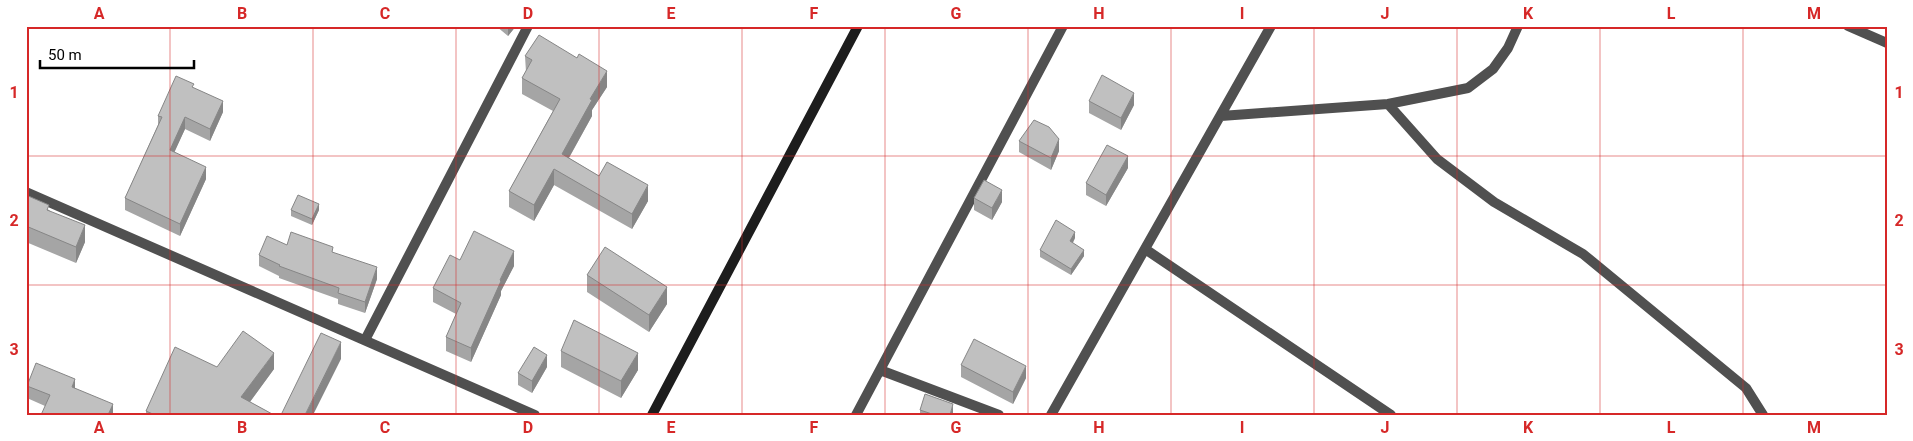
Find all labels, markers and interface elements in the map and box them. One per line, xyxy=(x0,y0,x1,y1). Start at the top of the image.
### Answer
text: A xyxy=(94,4,105,23)
text: B xyxy=(237,4,247,23)
text: C xyxy=(380,4,390,23)
text: D xyxy=(523,4,533,23)
text: E xyxy=(667,4,676,23)
text: F xyxy=(810,4,819,23)
text: G xyxy=(951,4,962,23)
text: H xyxy=(1093,4,1105,23)
text: I xyxy=(1240,4,1244,23)
text: J xyxy=(1381,4,1389,23)
text: K xyxy=(1523,4,1534,23)
text: L xyxy=(1667,4,1676,23)
text: M xyxy=(1807,4,1821,23)
scale bar xyxy=(40,38,194,70)
text: 50 m xyxy=(48,46,82,64)
text: 1 xyxy=(9,83,19,102)
text: 1 xyxy=(1894,83,1904,102)
text: 2 xyxy=(9,211,19,230)
text: 2 xyxy=(1894,211,1904,230)
text: 3 xyxy=(9,340,19,359)
text: 3 xyxy=(1894,340,1904,359)
text: A xyxy=(94,418,105,437)
text: B xyxy=(237,418,247,437)
text: C xyxy=(380,418,390,437)
text: D xyxy=(523,418,533,437)
text: E xyxy=(667,418,676,437)
text: F xyxy=(810,418,819,437)
text: G xyxy=(951,418,962,437)
text: H xyxy=(1093,418,1105,437)
text: I xyxy=(1240,418,1244,437)
text: J xyxy=(1381,418,1389,437)
text: K xyxy=(1523,418,1534,437)
text: L xyxy=(1667,418,1676,437)
text: M xyxy=(1807,418,1821,437)

